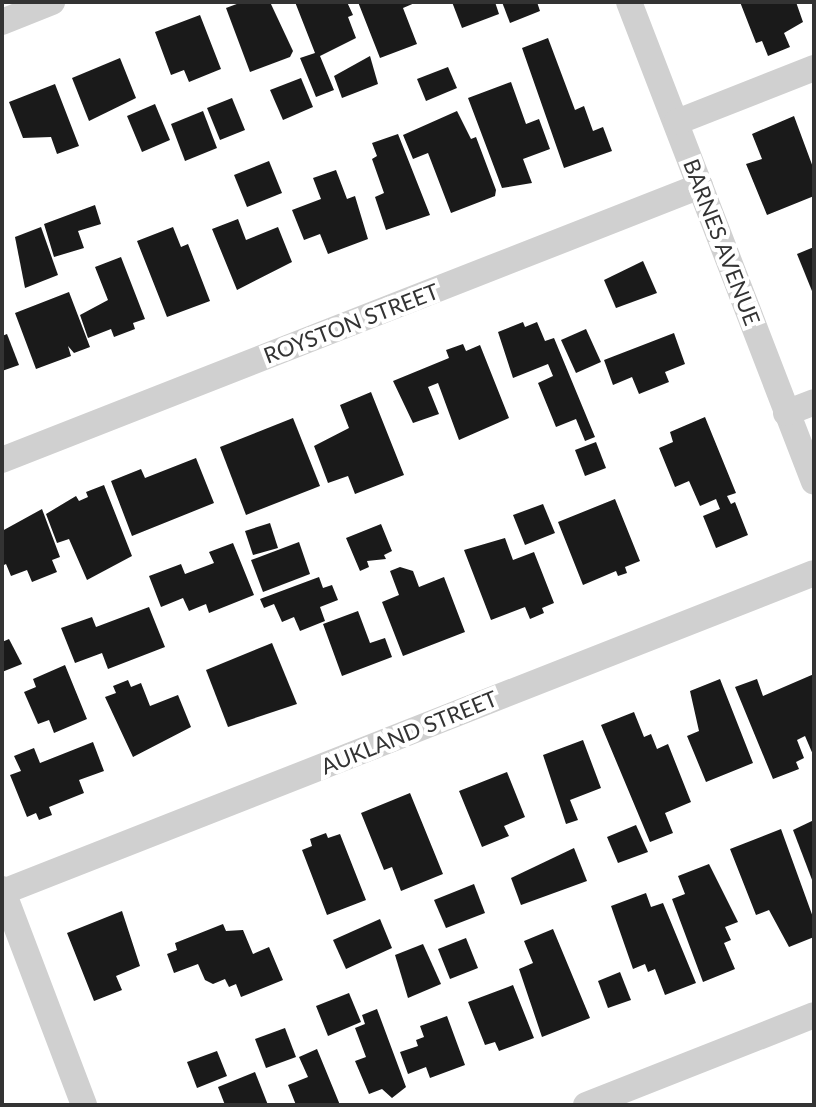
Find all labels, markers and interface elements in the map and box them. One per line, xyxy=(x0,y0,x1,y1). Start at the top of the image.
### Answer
street label: BARNES AVENUE xyxy=(678,155,766,329)
street label: ROYSTON STREET xyxy=(260,278,442,368)
street label: AUKLAND STREET xyxy=(317,685,501,779)

